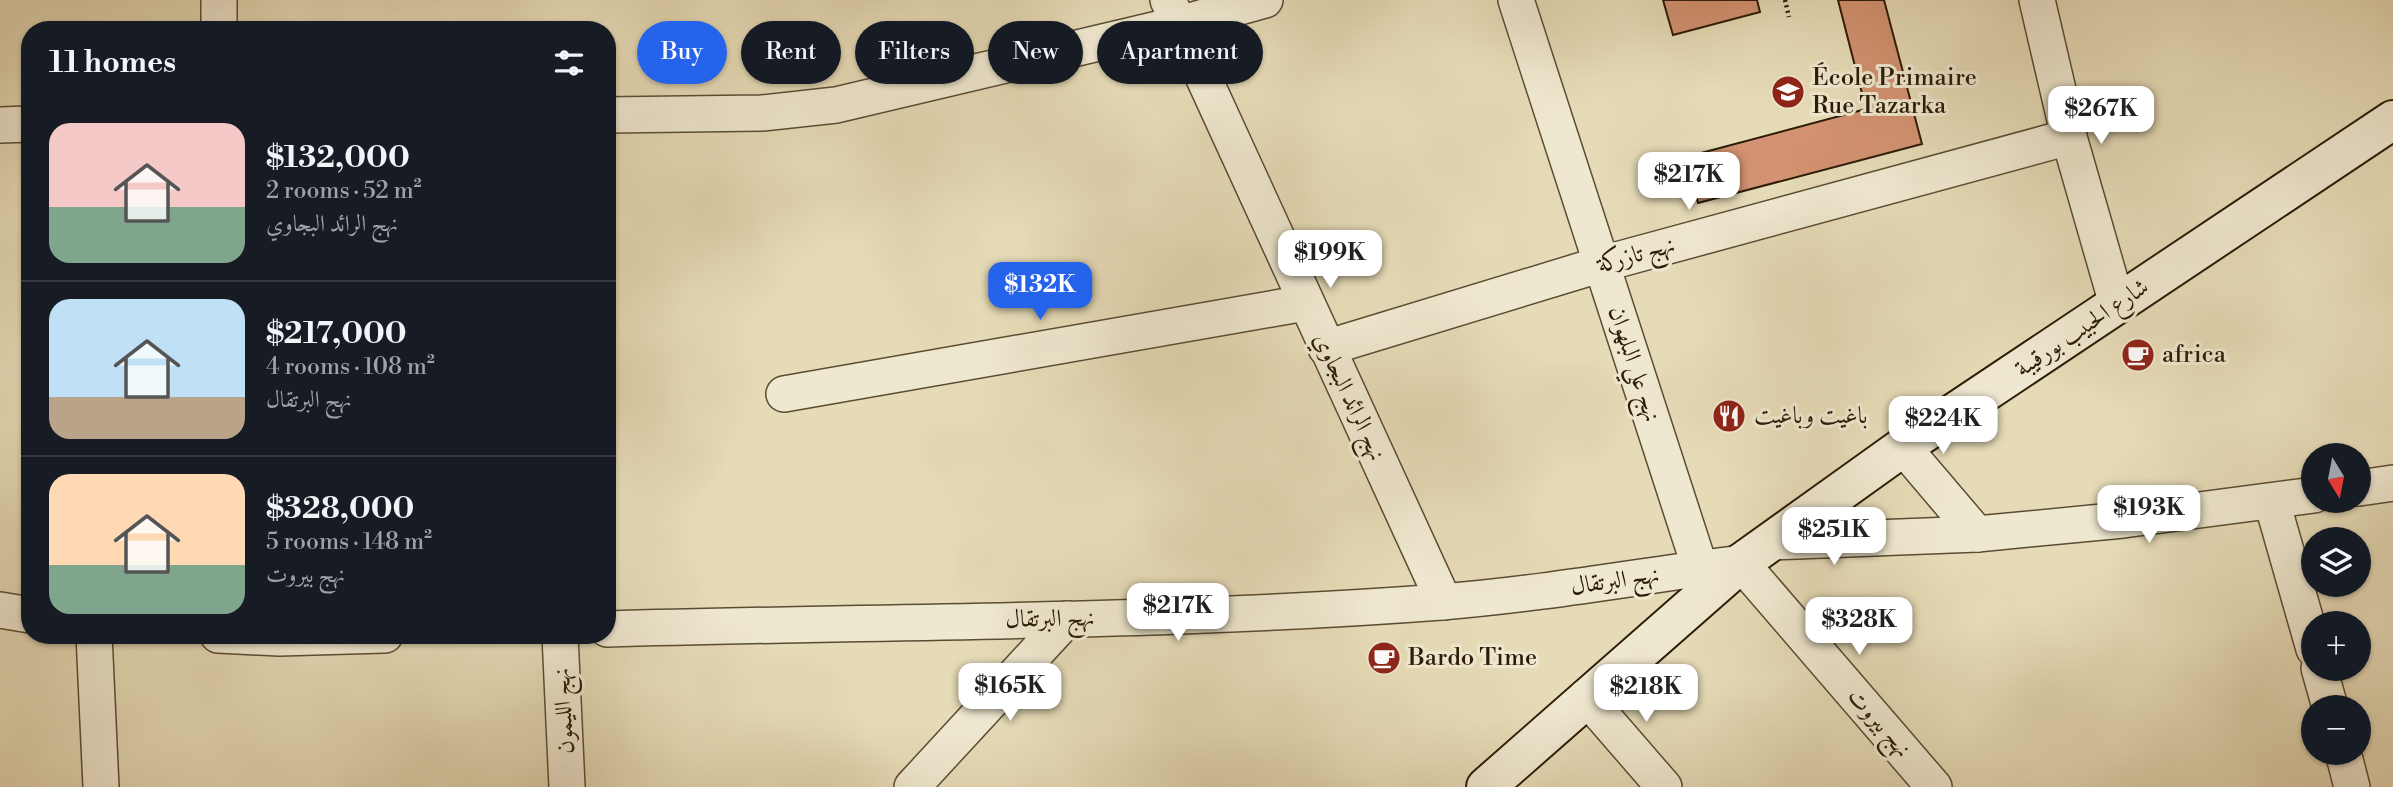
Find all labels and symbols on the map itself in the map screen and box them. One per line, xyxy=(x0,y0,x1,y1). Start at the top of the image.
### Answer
place label: École Primaire Rue Tazarka xyxy=(1812,62,1977,121)
school or university icon: École Primaire Rue Tazarka xyxy=(1769,73,1807,111)
pin: $267K xyxy=(2052,86,2150,146)
pin: $217K xyxy=(1640,152,1738,212)
street label: نهج تازركة xyxy=(1593,229,1680,285)
pin: $199K xyxy=(1281,230,1379,290)
pin: $132K xyxy=(991,262,1089,322)
street label: شارع الحبيب بورقيبة xyxy=(2009,272,2157,387)
street label: نهج علي البلهوان xyxy=(1595,302,1667,428)
street label: نهج الرائد البجاوي xyxy=(1302,328,1392,468)
cafe icon: africa xyxy=(2119,336,2157,374)
place label: africa xyxy=(2162,340,2227,370)
pin: $224K xyxy=(1894,396,1992,456)
restaurant icon: باغيت وباغيت xyxy=(1710,397,1748,435)
place label: باغيت وباغيت xyxy=(1754,401,1868,431)
north arrow xyxy=(2301,443,2371,513)
pin: $193K xyxy=(2100,486,2198,545)
pin: $251K xyxy=(1785,508,1883,567)
street label: نهج البرتقال xyxy=(1569,560,1662,607)
pin: $217K xyxy=(1129,584,1227,643)
pin: $328K xyxy=(1810,598,1908,657)
street label: نهج البرتقال xyxy=(1005,603,1095,640)
cafe icon: Bardo Time xyxy=(1365,639,1403,677)
place label: Bardo Time xyxy=(1407,643,1537,673)
pin: $165K xyxy=(961,664,1059,723)
pin: $218K xyxy=(1597,664,1695,724)
street label: نهج الليمون xyxy=(547,667,586,755)
street label: نهج بيروت xyxy=(1837,682,1917,767)

